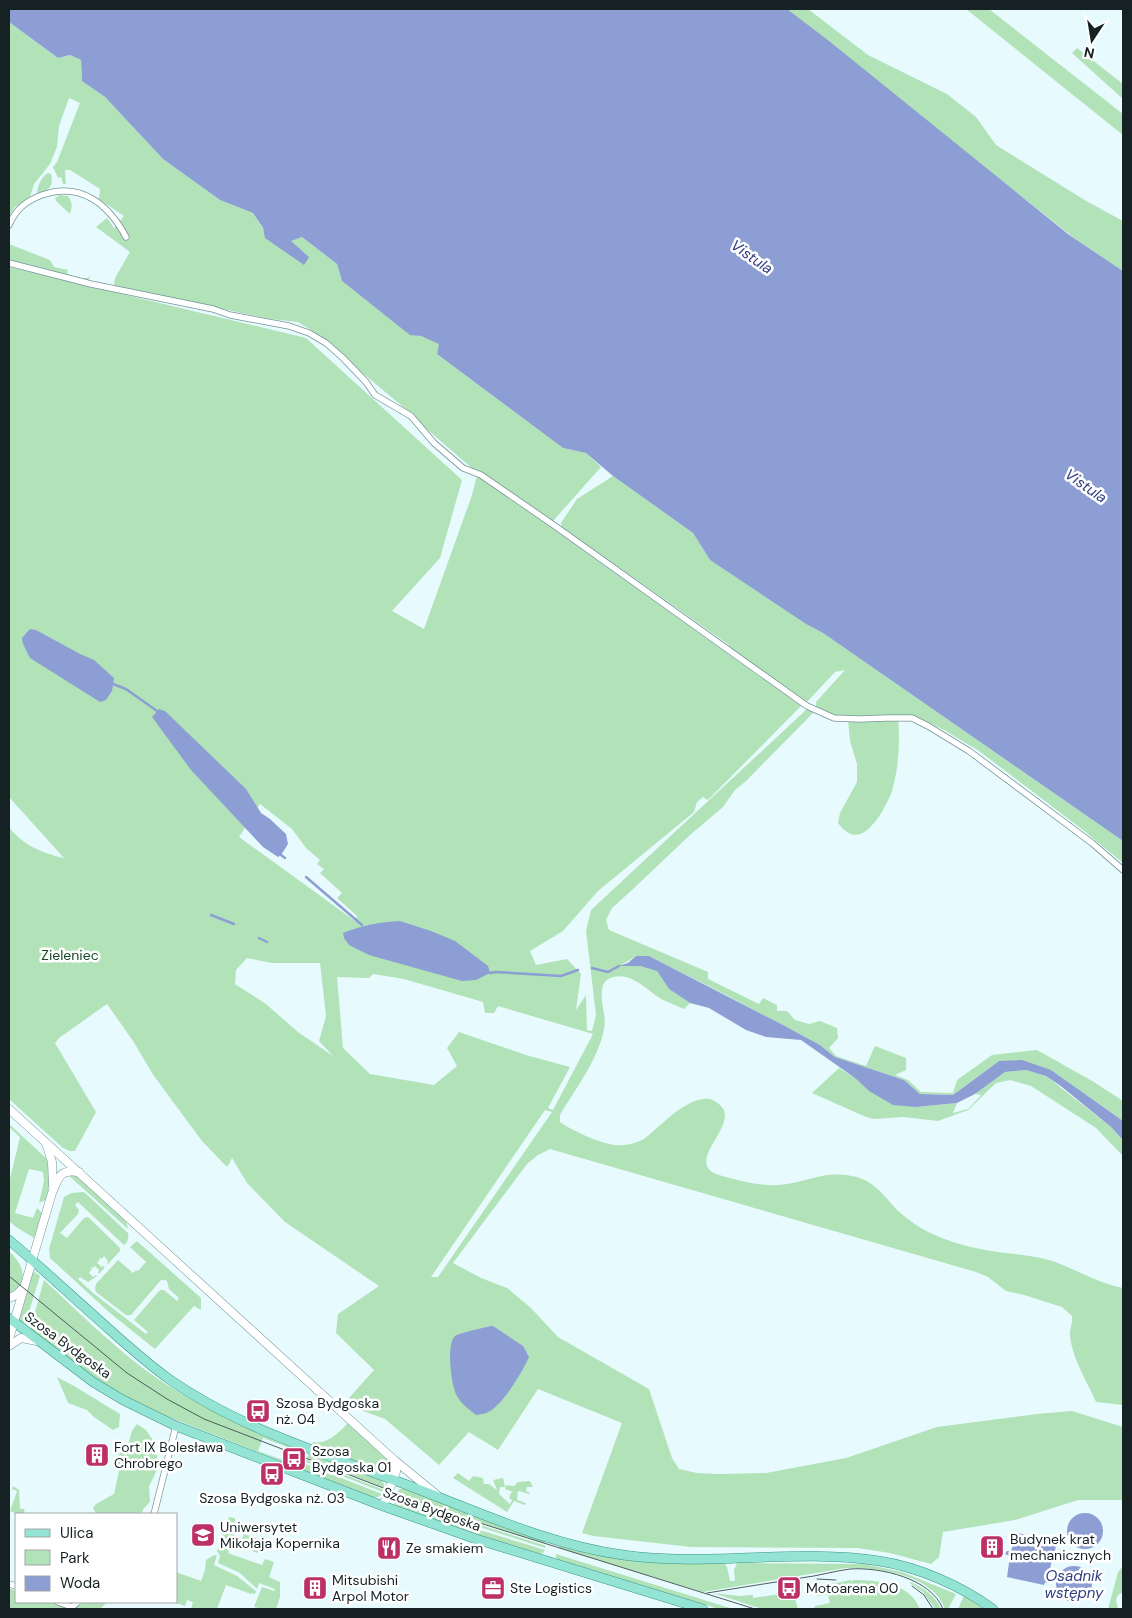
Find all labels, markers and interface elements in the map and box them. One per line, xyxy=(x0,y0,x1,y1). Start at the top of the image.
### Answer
north arrow xyxy=(1067,15,1117,65)
text: N xyxy=(1082,43,1096,63)
water label: Vistula xyxy=(727,235,777,279)
water label: Vistula xyxy=(1061,464,1111,508)
park label: Zieleniec xyxy=(41,946,99,964)
street label: Szosa Bydgoska xyxy=(21,1307,115,1383)
place label: Szosa Bydgoska nż. 04 xyxy=(276,1394,379,1428)
bus stop icon: Szosa Bydgoska nż. 04 xyxy=(245,1398,271,1424)
place label: Fort IX Bolesława Chrobrego xyxy=(114,1438,223,1472)
building icon: Fort IX Bolesława Chrobrego xyxy=(84,1442,110,1468)
place label: Szosa Bydgoska 01 xyxy=(312,1442,392,1476)
bus stop icon: Szosa Bydgoska 01 xyxy=(281,1446,307,1472)
bus stop icon: Szosa Bydgoska nż. 03 xyxy=(259,1461,285,1487)
street label: Szosa Bydgoska xyxy=(381,1483,483,1535)
place label: Szosa Bydgoska nż. 03 xyxy=(199,1489,345,1507)
legend xyxy=(15,1513,178,1603)
place label: Uniwersytet Mikołaja Kopernika xyxy=(220,1518,340,1552)
school or university icon: Uniwersytet Mikołaja Kopernika xyxy=(190,1522,216,1548)
text: Ulica xyxy=(60,1523,94,1543)
place label: Budynek krat mechanicznych xyxy=(1010,1530,1111,1564)
building icon: Budynek krat mechanicznych xyxy=(979,1534,1005,1560)
restaurant icon: Ze smakiem xyxy=(376,1535,402,1561)
place label: Ze smakiem xyxy=(406,1539,483,1557)
text: Park xyxy=(60,1548,90,1568)
water label: Osadnik wstępny xyxy=(1045,1566,1104,1603)
place label: Mitsubishi Arpol Motor xyxy=(332,1571,409,1605)
text: Woda xyxy=(60,1573,100,1593)
building icon: Mitsubishi Arpol Motor xyxy=(302,1575,328,1601)
office icon: Ste Logistics xyxy=(480,1575,506,1601)
bus stop icon: Motoarena 00 xyxy=(776,1575,802,1601)
place label: Ste Logistics xyxy=(510,1579,592,1597)
place label: Motoarena 00 xyxy=(806,1579,898,1597)

